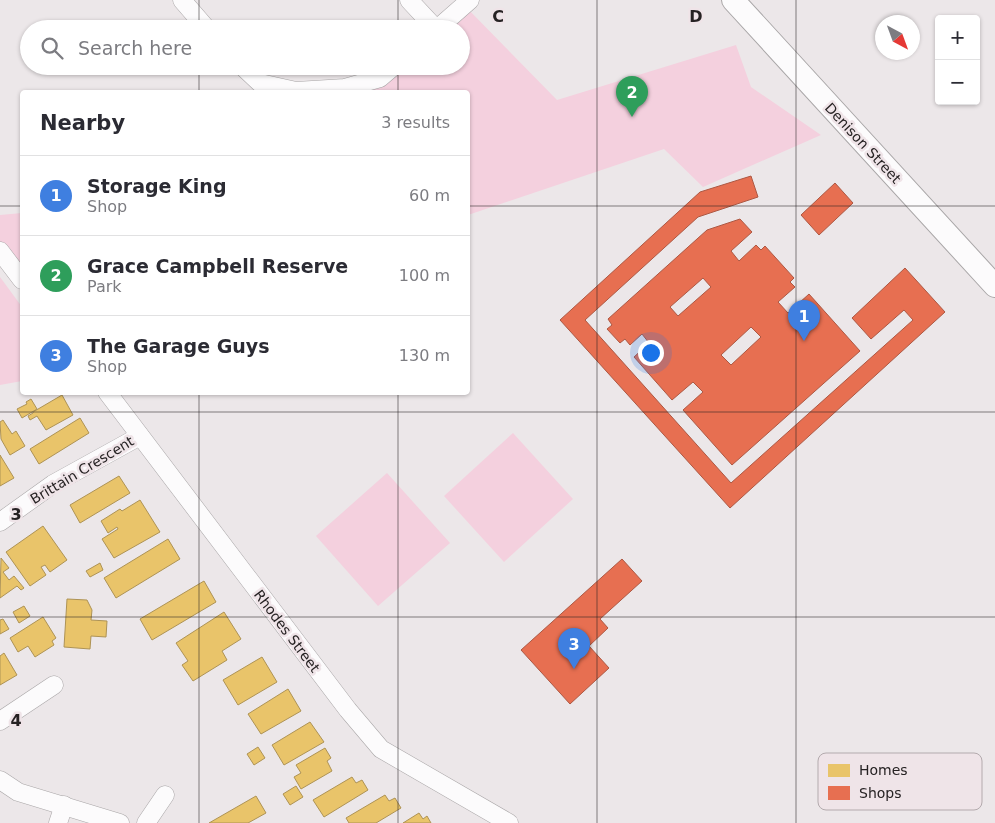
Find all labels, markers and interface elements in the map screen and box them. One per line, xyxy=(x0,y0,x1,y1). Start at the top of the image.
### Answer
text: C xyxy=(492,7,504,26)
text: D xyxy=(689,7,703,26)
north arrow xyxy=(875,15,920,60)
map controls xyxy=(935,15,980,105)
button: + xyxy=(935,15,980,60)
search box xyxy=(20,20,470,75)
icon: search xyxy=(38,34,66,62)
text: Search here xyxy=(78,37,192,59)
button: − xyxy=(935,60,980,105)
pin: 2 xyxy=(616,76,648,117)
street label: Denison Street xyxy=(822,100,905,187)
text: Nearby xyxy=(40,111,125,135)
text: 3 results xyxy=(381,113,450,132)
text: Storage King xyxy=(87,175,226,197)
text: 1 xyxy=(50,186,62,205)
text: 60 m xyxy=(409,186,450,205)
text: Shop xyxy=(87,197,127,216)
text: Grace Campbell Reserve xyxy=(87,255,348,277)
text: 2 xyxy=(50,266,62,285)
text: 100 m xyxy=(399,266,450,285)
text: Park xyxy=(87,277,122,296)
pin: 1 xyxy=(788,300,820,341)
text: The Garage Guys xyxy=(87,335,270,357)
your location xyxy=(638,340,664,366)
text: 3 xyxy=(50,346,62,365)
text: 130 m xyxy=(399,346,450,365)
text: Shop xyxy=(87,357,127,376)
street label: Brittain Crescent xyxy=(27,433,137,507)
text: 3 xyxy=(10,505,22,524)
street label: Rhodes Street xyxy=(251,587,323,676)
pin: 3 xyxy=(558,628,590,669)
text: 4 xyxy=(10,711,22,730)
legend xyxy=(818,753,982,810)
text: Homes xyxy=(859,762,908,778)
text: Shops xyxy=(859,785,902,801)

